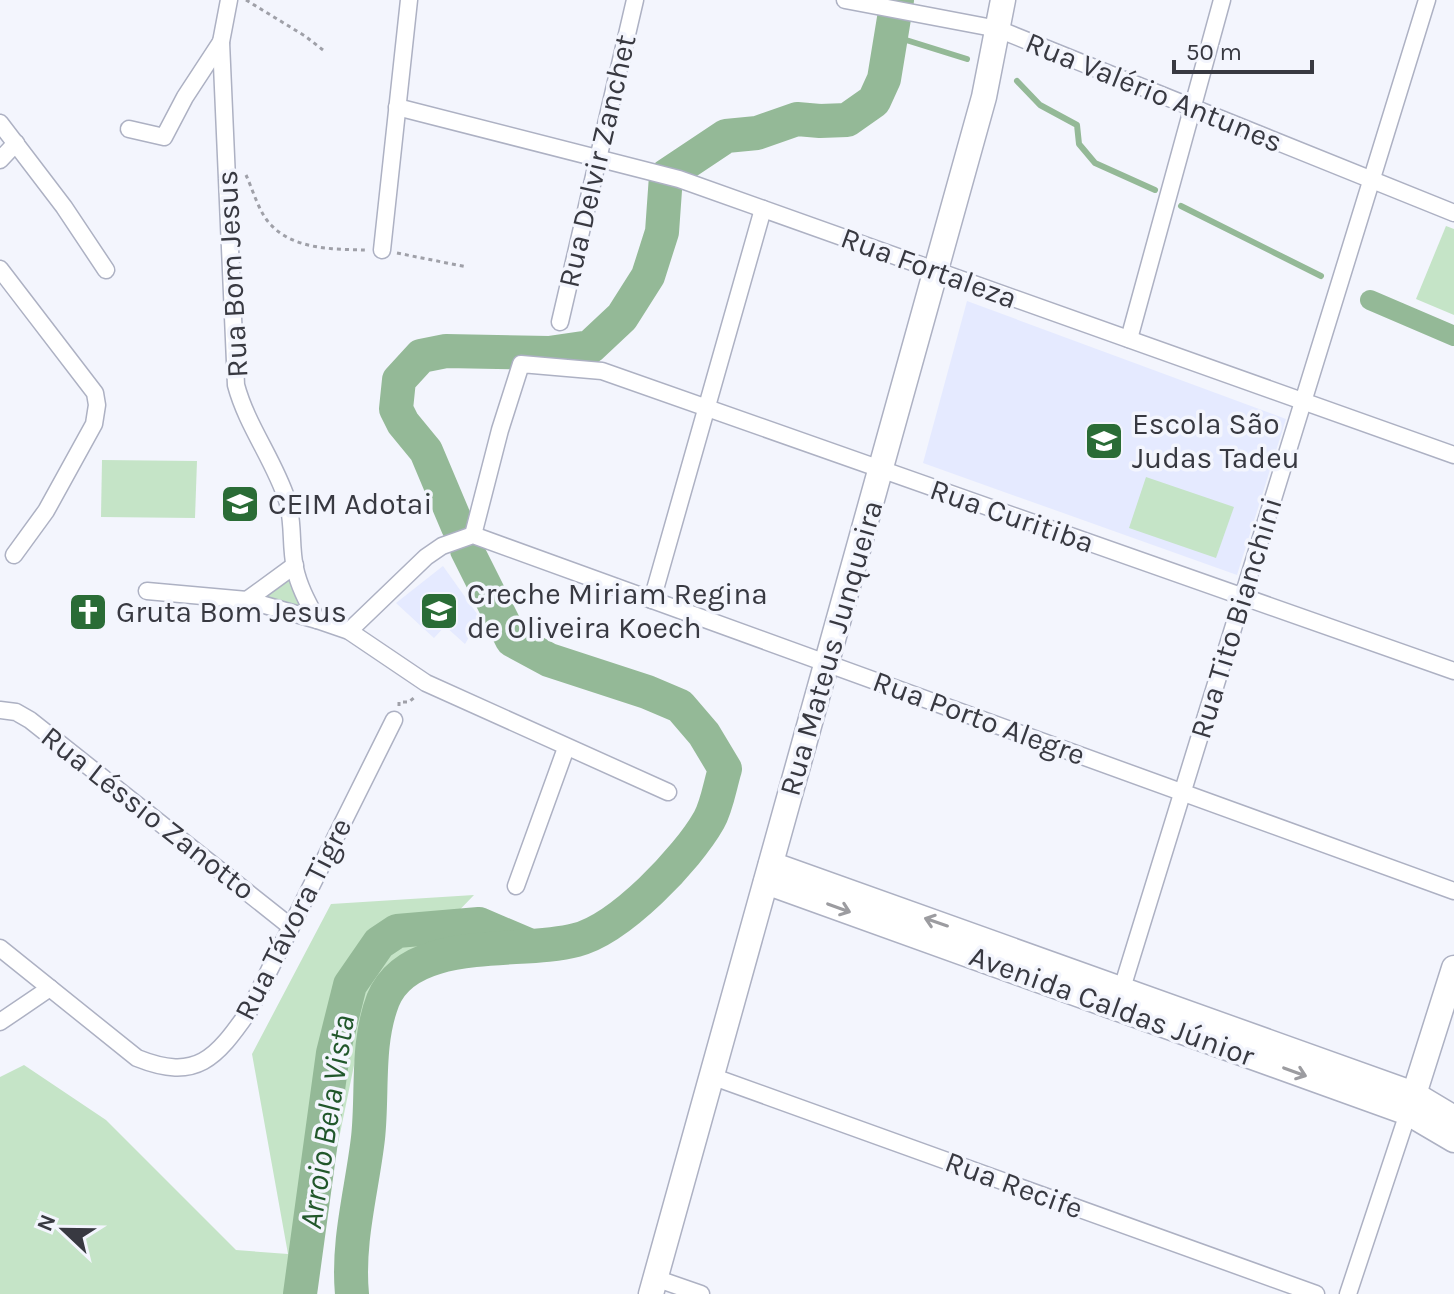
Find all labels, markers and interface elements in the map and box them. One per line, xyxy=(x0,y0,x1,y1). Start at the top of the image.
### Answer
street label: Rua Valério Antunes xyxy=(1020,24,1288,160)
scale bar xyxy=(1174,24,1312,74)
street label: Rua Delvir Zanchet xyxy=(550,31,644,291)
text: 50 m xyxy=(1186,38,1242,66)
street label: Rua Bom Jesus xyxy=(209,169,255,379)
street label: Rua Fortaleza xyxy=(836,220,1022,316)
place label: Escola São Judas Tadeu xyxy=(1132,406,1300,476)
school or university icon: Escola São Judas Tadeu xyxy=(1083,420,1125,462)
street label: Rua Curitiba xyxy=(925,471,1099,561)
school or university icon: CEIM Adotai xyxy=(219,483,261,525)
place label: CEIM Adotai xyxy=(268,486,432,522)
street label: Rua Tito Bianchini xyxy=(1182,493,1290,743)
street label: Rua Mateus Junqueira xyxy=(772,496,890,800)
place label: Creche Miriam Regina de Oliveira Koech xyxy=(467,576,768,646)
school or university icon: Creche Miriam Regina de Oliveira Koech xyxy=(418,590,460,632)
church icon: Gruta Bom Jesus xyxy=(67,591,109,633)
place label: Gruta Bom Jesus xyxy=(116,594,347,630)
street label: Rua Porto Alegre xyxy=(868,663,1090,773)
street label: Rua Léssio Zanotto xyxy=(34,718,262,908)
street label: Rua Távora Tigre xyxy=(227,812,359,1026)
one-way arrow xyxy=(826,902,851,917)
one-way arrow xyxy=(924,914,949,929)
street label: Avenida Caldas Júnior xyxy=(965,938,1260,1074)
water label: Arroio Bela Vista xyxy=(292,1012,362,1232)
one-way arrow xyxy=(1282,1066,1306,1080)
street label: Rua Recife xyxy=(940,1143,1088,1227)
north arrow xyxy=(24,1190,104,1270)
text: N xyxy=(31,1211,61,1235)

